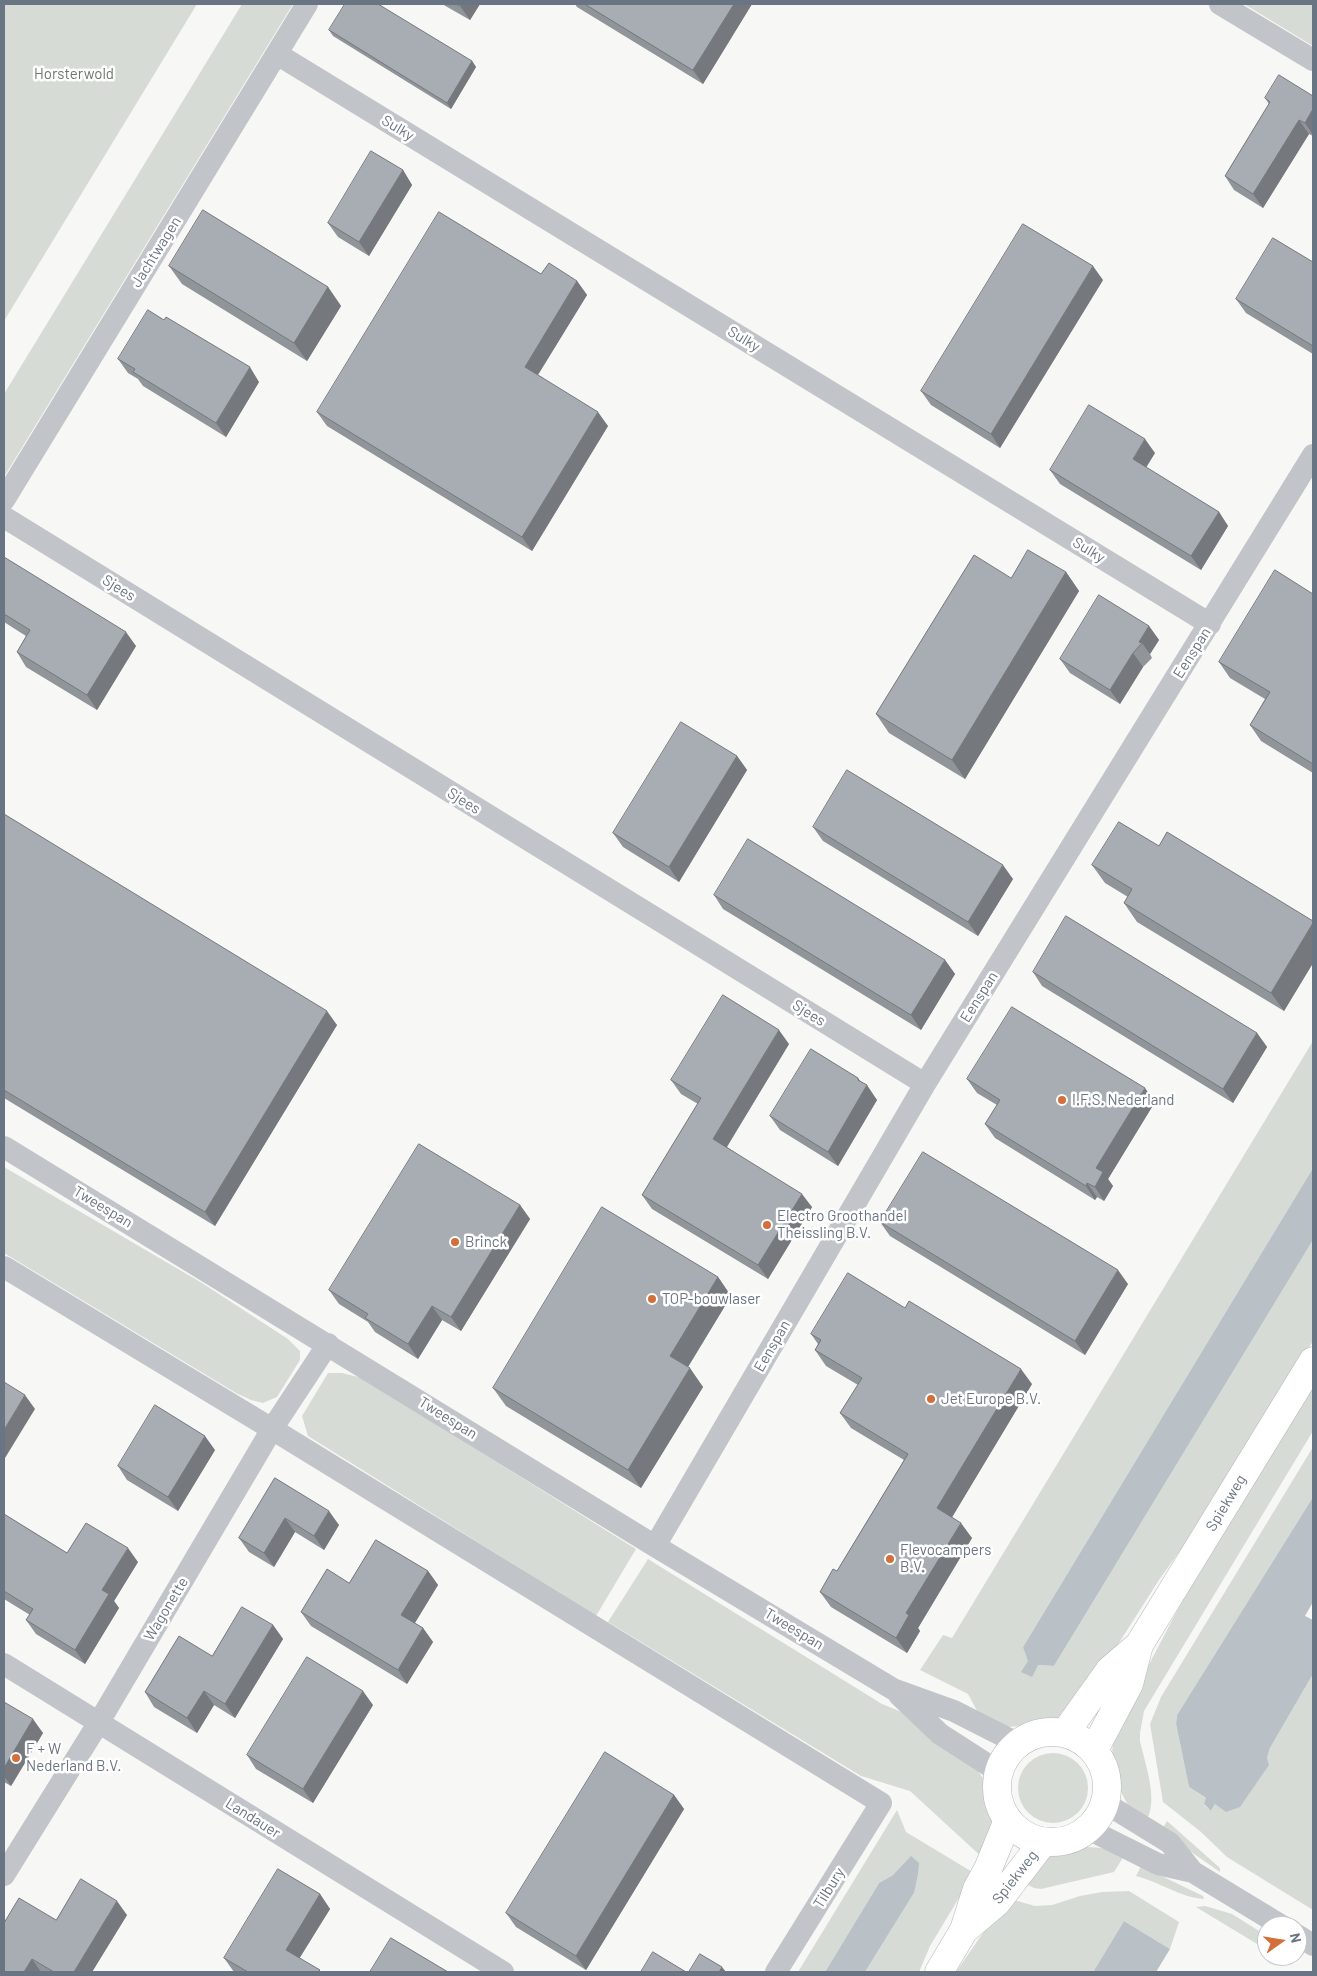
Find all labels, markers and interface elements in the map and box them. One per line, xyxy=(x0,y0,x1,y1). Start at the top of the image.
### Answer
park label: Horsterwold xyxy=(34,65,114,83)
street label: Sulky xyxy=(378,111,418,145)
street label: Jachtwagen xyxy=(127,213,185,291)
street label: Sulky xyxy=(724,322,764,356)
street label: Sulky xyxy=(1069,533,1109,567)
street label: Sjees xyxy=(99,571,139,605)
street label: Eenspan xyxy=(1169,624,1215,682)
street label: Sjees xyxy=(444,784,484,818)
street label: Eenspan xyxy=(956,968,1002,1026)
street label: Sjees xyxy=(789,996,829,1030)
place label: I.F.S. Nederland xyxy=(1072,1091,1175,1109)
marker: I.F.S. Nederland xyxy=(1056,1094,1068,1106)
street label: Tweespan xyxy=(70,1182,136,1232)
place label: Electro Groothandel Theissling B.V. xyxy=(777,1207,907,1242)
marker: Electro Groothandel Theissling B.V. xyxy=(761,1219,773,1231)
place label: Brinck xyxy=(465,1233,507,1251)
marker: Brinck xyxy=(449,1236,461,1248)
place label: TOP-bouwlaser xyxy=(662,1290,761,1308)
marker: TOP-bouwlaser xyxy=(646,1293,658,1305)
street label: Eenspan xyxy=(750,1317,794,1375)
place label: Jet Europe B.V. xyxy=(941,1390,1041,1408)
street label: Tweespan xyxy=(415,1393,481,1443)
marker: Jet Europe B.V. xyxy=(925,1393,937,1405)
street label: Spiekweg xyxy=(1202,1471,1250,1535)
place label: Flevocampers B.V. xyxy=(900,1541,991,1576)
marker: Flevocampers B.V. xyxy=(884,1553,896,1565)
street label: Wagonette xyxy=(140,1574,192,1644)
street label: Tweespan xyxy=(761,1604,827,1654)
place label: F + W Nederland B.V. xyxy=(26,1740,121,1775)
marker: F + W Nederland B.V. xyxy=(10,1752,22,1764)
street label: Landauer xyxy=(222,1794,284,1842)
street label: Spiekweg xyxy=(989,1847,1041,1907)
street label: Tilbury xyxy=(810,1864,848,1912)
north arrow xyxy=(1257,1916,1307,1966)
text: N xyxy=(1287,1931,1305,1944)

